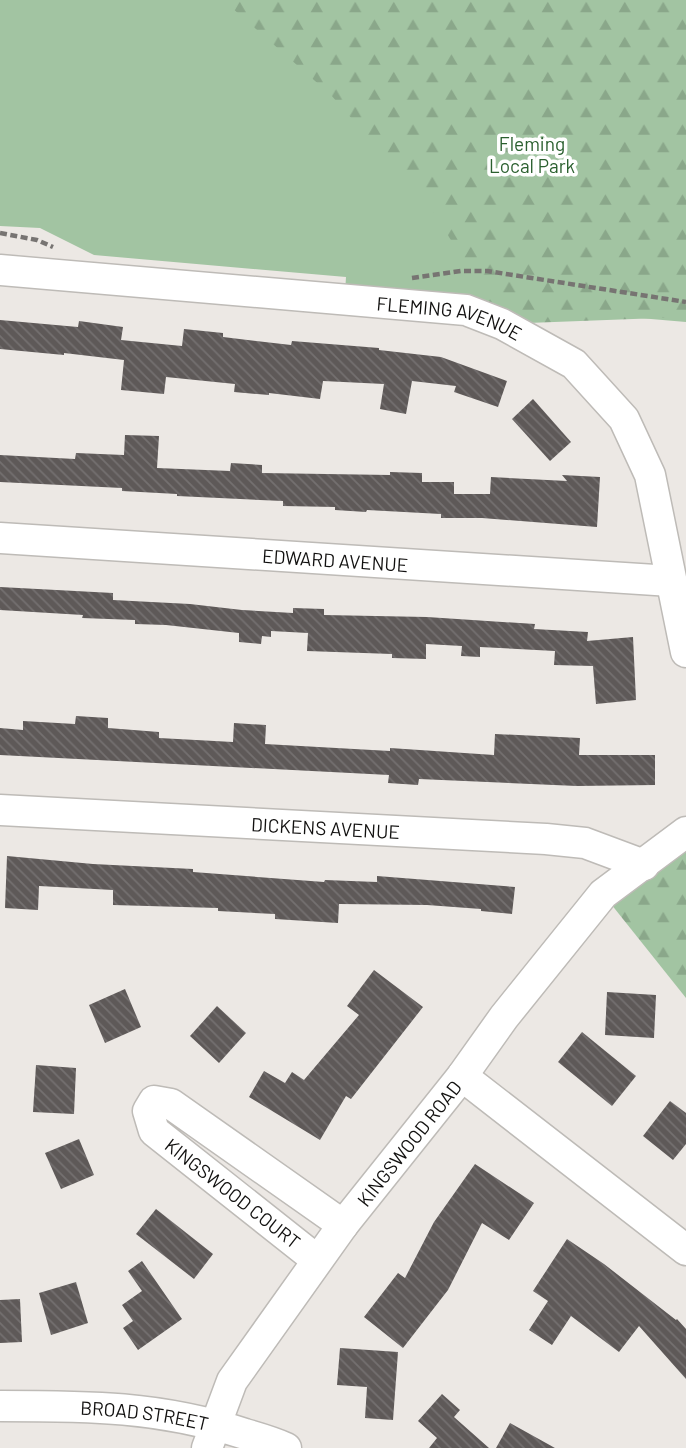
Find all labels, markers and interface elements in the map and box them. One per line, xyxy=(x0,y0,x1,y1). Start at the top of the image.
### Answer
park label: Fleming Local Park xyxy=(489,132,575,177)
street label: FLEMING AVENUE xyxy=(376,291,526,344)
street label: EDWARD AVENUE xyxy=(262,543,409,576)
street label: DICKENS AVENUE xyxy=(251,812,400,843)
street label: KINGSWOOD ROAD xyxy=(351,1076,466,1210)
street label: KINGSWOOD COURT xyxy=(161,1133,305,1253)
street label: BROAD STREET xyxy=(80,1395,211,1435)

